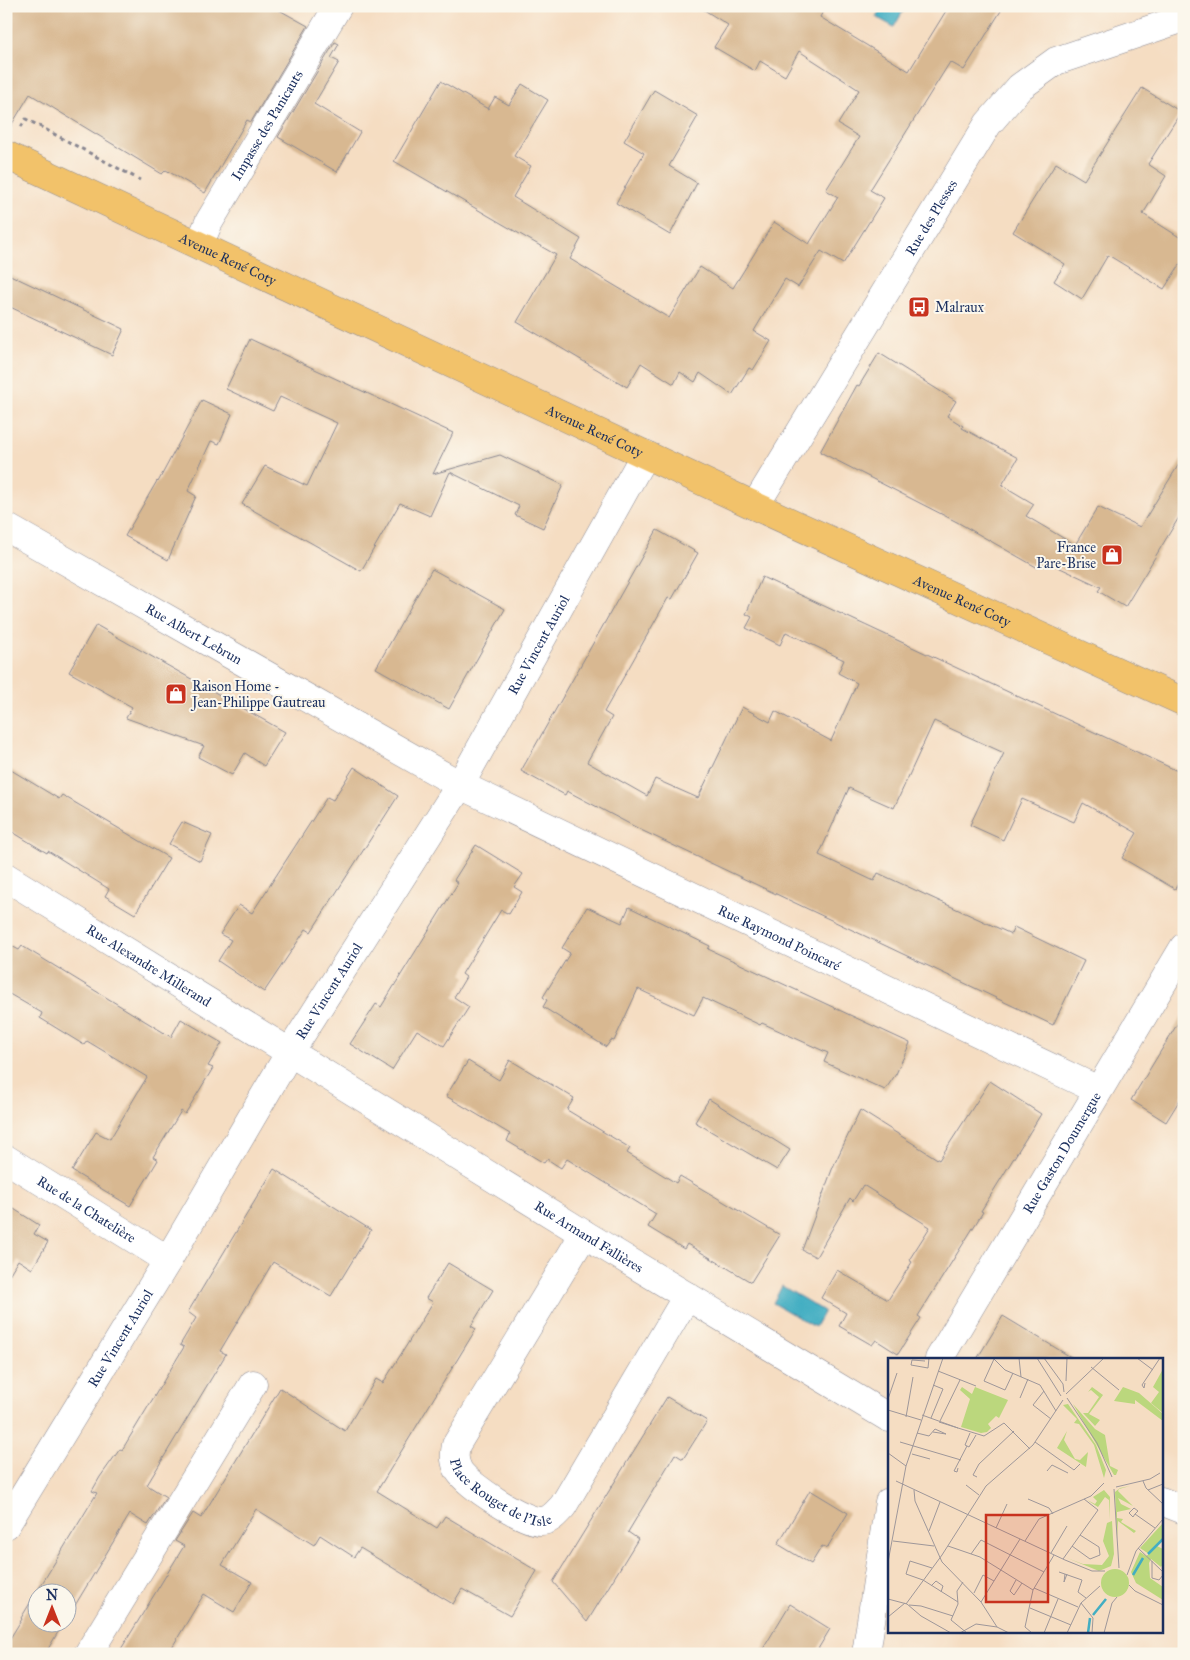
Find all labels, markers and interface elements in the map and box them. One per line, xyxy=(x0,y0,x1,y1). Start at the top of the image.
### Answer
street label: Impasse des Panicauts xyxy=(227,67,306,183)
street label: Rue des Plesses xyxy=(901,176,961,259)
street label: Avenue René Coty xyxy=(176,228,280,289)
bus stop icon: Malraux xyxy=(907,295,931,319)
place label: Malraux xyxy=(935,299,985,316)
street label: Avenue René Coty xyxy=(542,400,646,461)
place label: France Pare-Brise xyxy=(1036,539,1096,572)
shop icon: France Pare-Brise xyxy=(1100,543,1124,567)
street label: Avenue René Coty xyxy=(910,571,1014,630)
street label: Rue Vincent Auriol xyxy=(504,592,573,697)
street label: Rue Albert Lebrun xyxy=(142,600,246,668)
place label: Raison Home - Jean-Philippe Gautreau xyxy=(190,678,326,712)
shop icon: Raison Home - Jean-Philippe Gautreau xyxy=(164,682,188,706)
street label: Rue Raymond Poincaré xyxy=(715,901,843,974)
street label: Rue Alexandre Millerand xyxy=(84,920,214,1010)
street label: Rue Vincent Auriol xyxy=(292,939,366,1042)
street label: Rue Gaston Doumergue xyxy=(1019,1089,1104,1217)
street label: Rue de la Chatelière xyxy=(34,1172,139,1246)
street label: Rue Armand Fallières xyxy=(532,1197,646,1276)
street label: Rue Vincent Auriol xyxy=(84,1286,157,1390)
inset map xyxy=(888,1358,1162,1632)
street label: Place Rouget de l'Isle xyxy=(446,1457,555,1530)
north arrow xyxy=(28,1582,78,1632)
text: N xyxy=(46,1587,58,1604)

